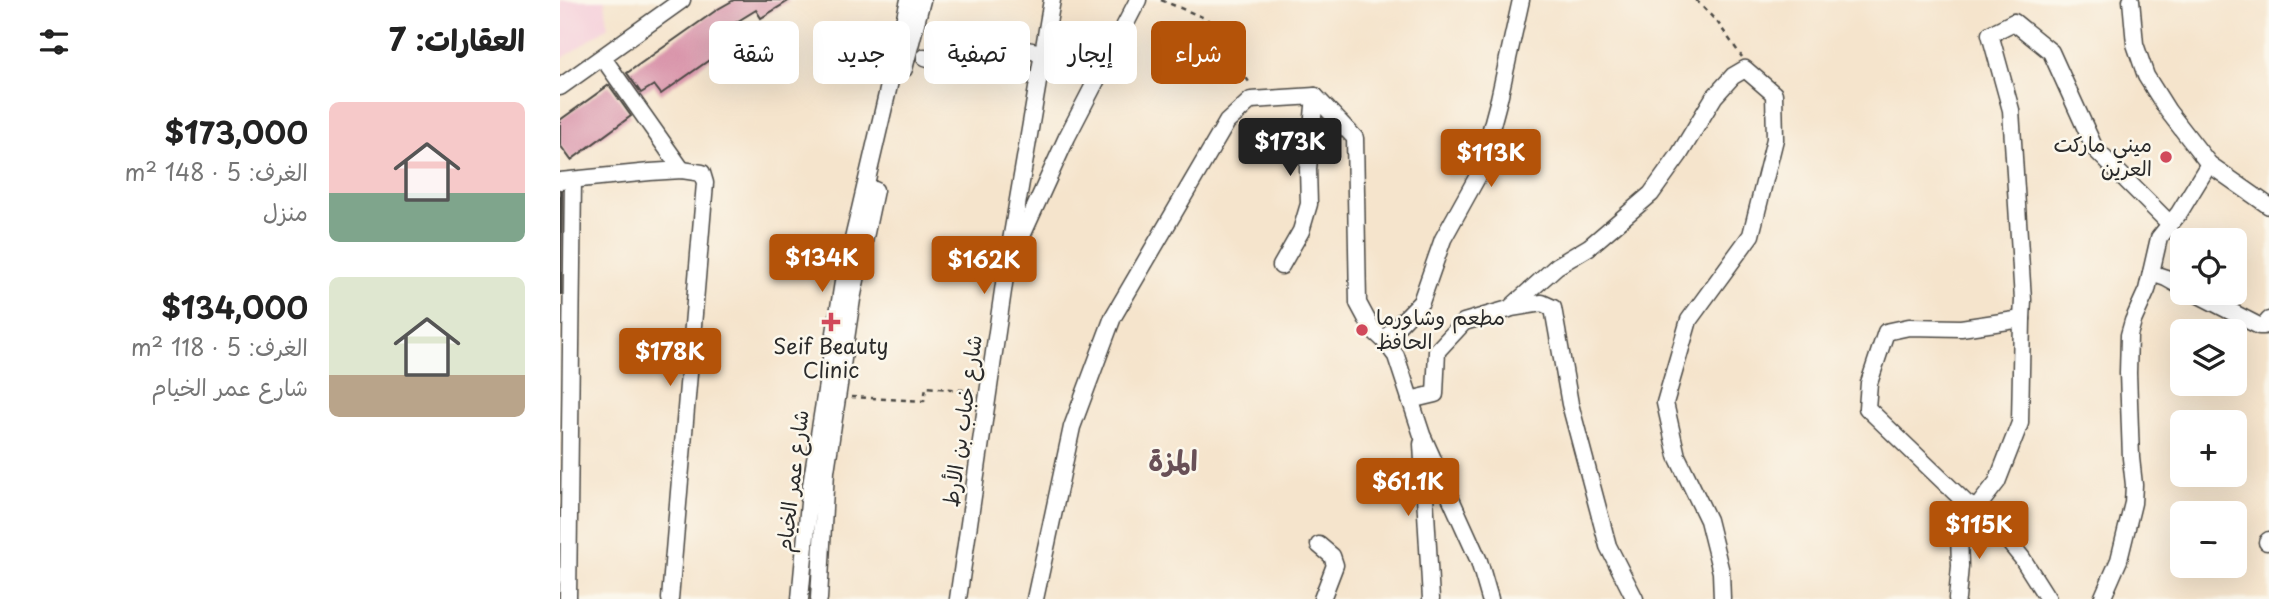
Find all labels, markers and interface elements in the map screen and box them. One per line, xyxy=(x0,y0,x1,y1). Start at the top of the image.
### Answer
text: العقارات: 7 xyxy=(389,16,525,61)
chip: شقة xyxy=(709,21,799,84)
chip: جديد xyxy=(813,21,910,84)
chip: تصفية xyxy=(924,21,1030,84)
chip: إيجار xyxy=(1044,21,1137,84)
chip: شراء xyxy=(1151,21,1246,84)
icon: filters xyxy=(35,23,73,61)
text: $173,000 xyxy=(165,109,308,154)
pin: $173K xyxy=(1241,118,1339,178)
text: $173K xyxy=(1254,123,1326,158)
place label: ميني ماركت العرين xyxy=(2054,127,2152,183)
icon: home xyxy=(385,130,469,214)
pin: $113K xyxy=(1442,130,1540,189)
text: $113K xyxy=(1457,134,1525,169)
marker: ميني ماركت العرين xyxy=(2158,149,2174,165)
text: الغرف: 5 · 148 m² xyxy=(125,154,308,189)
text: منزل xyxy=(263,194,308,229)
map controls xyxy=(2170,228,2247,578)
button: locate xyxy=(2170,228,2247,305)
pin: $134K xyxy=(773,234,871,294)
pin: $162K xyxy=(935,236,1033,296)
text: $134K xyxy=(785,239,859,274)
text: $162K xyxy=(948,241,1020,276)
text: $134,000 xyxy=(161,284,308,329)
place label: مطعم وشاورما الحافظ xyxy=(1376,300,1505,356)
icon: home xyxy=(385,305,469,389)
marker: Seif Beauty Clinic xyxy=(821,312,841,332)
button: layers xyxy=(2170,319,2247,396)
marker: مطعم وشاورما الحافظ xyxy=(1354,322,1370,338)
pin: $178K xyxy=(621,328,719,388)
text: الغرف: 5 · 118 m² xyxy=(131,329,308,364)
place label: Seif Beauty Clinic xyxy=(773,329,889,385)
text: $178K xyxy=(635,333,705,368)
street label: شارع خباب بن الأرط xyxy=(933,333,990,509)
text: شارع عمر الخيام xyxy=(151,369,308,404)
street label: شارع عمر الخيام xyxy=(766,408,818,554)
button: + xyxy=(2170,410,2247,487)
district label: المزة xyxy=(1148,438,1198,481)
pin: $61.1K xyxy=(1351,458,1465,518)
text: $61.1K xyxy=(1372,463,1444,498)
button: − xyxy=(2170,501,2247,578)
pin: $115K xyxy=(1930,502,2028,561)
text: $115K xyxy=(1945,506,2013,541)

